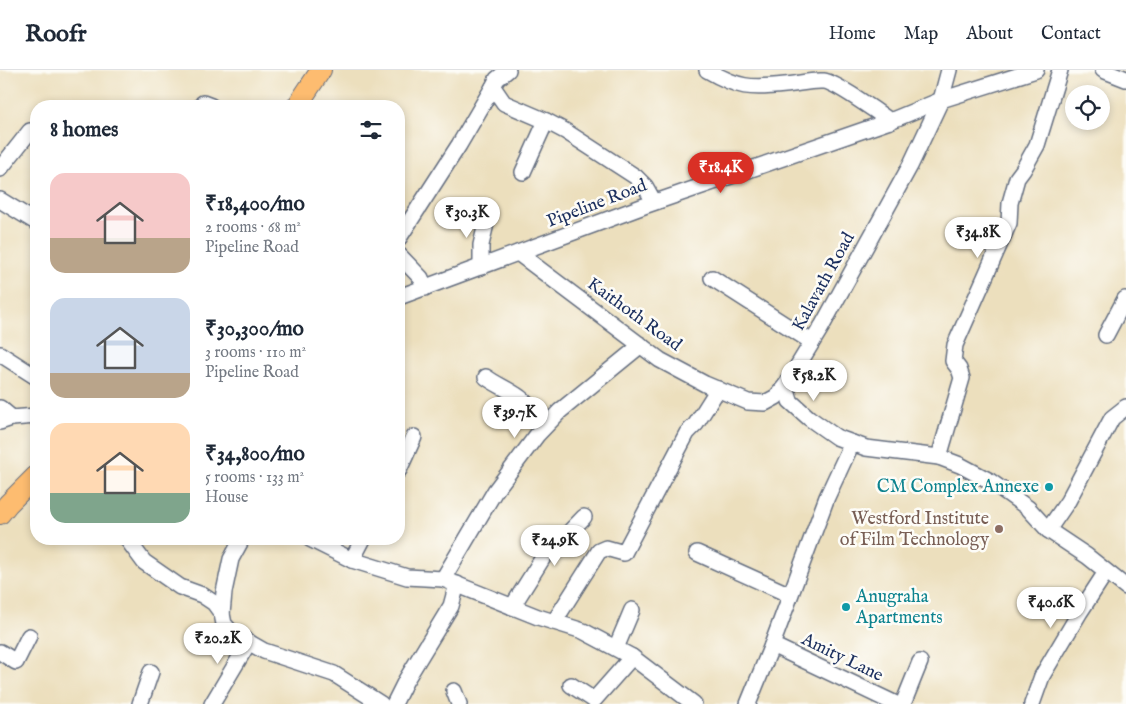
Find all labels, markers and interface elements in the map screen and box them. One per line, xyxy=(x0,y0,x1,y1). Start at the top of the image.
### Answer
text: Roofr xyxy=(25,19,86,50)
text: Home xyxy=(829,23,876,46)
text: Map xyxy=(904,23,938,46)
text: About xyxy=(966,23,1013,46)
text: Contact xyxy=(1041,23,1101,46)
map controls xyxy=(1065,85,1110,130)
button: locate xyxy=(1065,85,1110,130)
icon: filters xyxy=(357,116,385,144)
text: 8 homes xyxy=(50,117,118,144)
pin: ₹18.4K xyxy=(680,152,762,194)
text: ₹18.4K xyxy=(699,158,743,178)
street label: Pipeline Road xyxy=(544,174,651,234)
text: ₹18,400/mo xyxy=(205,191,305,218)
icon: home xyxy=(90,193,150,253)
pin: ₹30.3K xyxy=(426,196,508,239)
text: ₹30.3K xyxy=(445,203,489,223)
pin: ₹34.8K xyxy=(937,216,1019,259)
text: 2 rooms · 68 m² xyxy=(205,218,301,238)
text: ₹34.8K xyxy=(956,223,1000,243)
street label: Kalavath Road xyxy=(787,228,861,335)
text: Pipeline Road xyxy=(205,238,299,258)
street label: Kaithoth Road xyxy=(582,273,686,357)
text: ₹30,300/mo xyxy=(205,316,304,343)
icon: home xyxy=(90,318,150,378)
text: 3 rooms · 110 m² xyxy=(205,343,306,363)
pin: ₹58.2K xyxy=(773,360,855,402)
text: Pipeline Road xyxy=(205,363,299,383)
text: ₹58.2K xyxy=(792,366,836,386)
pin: ₹39.7K xyxy=(474,396,556,439)
text: ₹39.7K xyxy=(493,403,537,423)
text: ₹34,800/mo xyxy=(205,441,305,468)
icon: home xyxy=(90,443,150,503)
text: 5 rooms · 133 m² xyxy=(205,468,304,488)
place label: CM Complex Annexe xyxy=(877,476,1039,499)
marker: CM Complex Annexe xyxy=(1043,481,1055,493)
text: House xyxy=(205,488,248,508)
place label: Westford Institute of Film Technology xyxy=(840,508,989,552)
marker: Westford Institute of Film Technology xyxy=(993,523,1005,535)
pin: ₹24.9K xyxy=(514,524,596,567)
text: ₹24.9K xyxy=(532,531,578,551)
place label: Anugraha Apartments xyxy=(855,586,943,630)
pin: ₹40.6K xyxy=(1010,586,1092,629)
text: ₹40.6K xyxy=(1028,593,1074,613)
marker: Anugraha Apartments xyxy=(840,601,852,613)
pin: ₹20.2K xyxy=(177,622,259,665)
street label: Amity Lane xyxy=(796,628,887,688)
text: ₹20.2K xyxy=(194,629,242,649)

